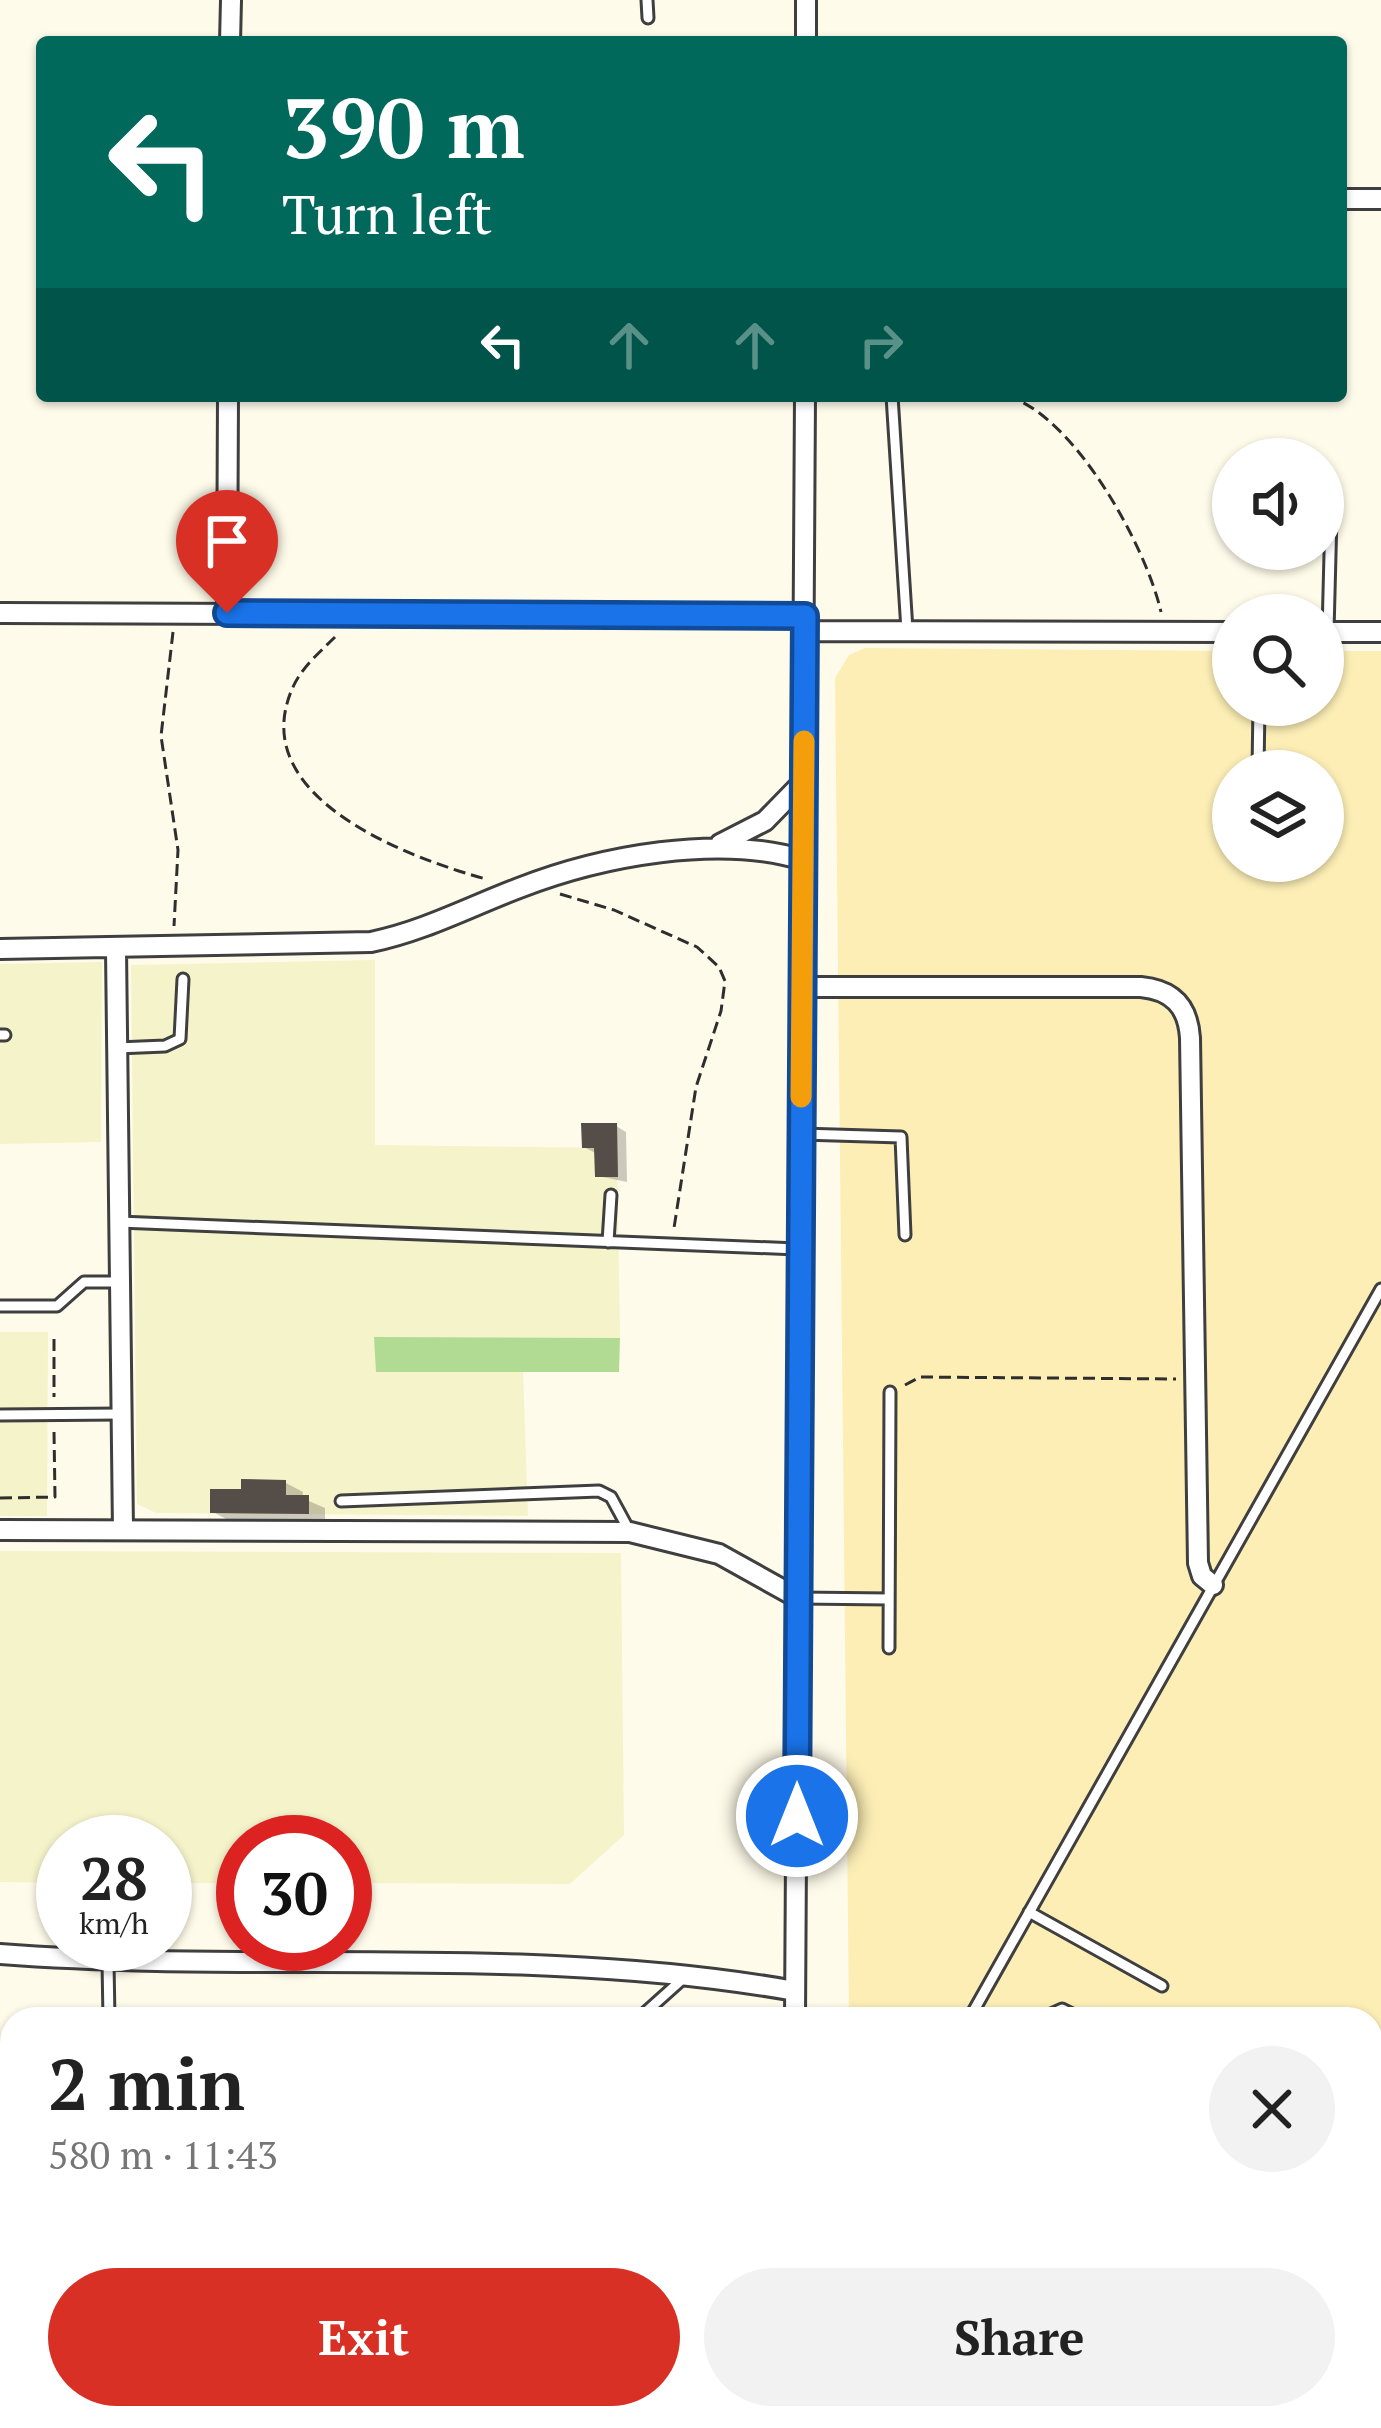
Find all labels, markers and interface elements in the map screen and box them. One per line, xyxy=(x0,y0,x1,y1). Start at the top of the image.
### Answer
text: 390 m xyxy=(282,71,525,182)
icon: left xyxy=(84,84,240,240)
text: Turn left xyxy=(282,178,492,249)
icon: left xyxy=(470,312,536,378)
icon: ahead xyxy=(596,312,662,378)
icon: ahead xyxy=(722,312,788,378)
icon: right xyxy=(848,312,914,378)
map controls xyxy=(1212,438,1344,882)
button: sound xyxy=(1212,438,1344,570)
pin xyxy=(176,490,278,613)
icon: arrive xyxy=(194,508,260,574)
button: search xyxy=(1212,594,1344,726)
button: layers xyxy=(1212,750,1344,882)
position arrow xyxy=(734,1753,860,1879)
speed limit sign: 30 xyxy=(216,1815,372,1971)
text: 28 xyxy=(80,1838,148,1917)
text: km/h xyxy=(79,1903,149,1943)
text: 2 min xyxy=(48,2035,245,2131)
button: close xyxy=(1209,2046,1335,2172)
text: 580 m · 11:43 xyxy=(48,2128,278,2180)
button: Exit xyxy=(48,2268,680,2406)
button: Share xyxy=(704,2268,1335,2406)

